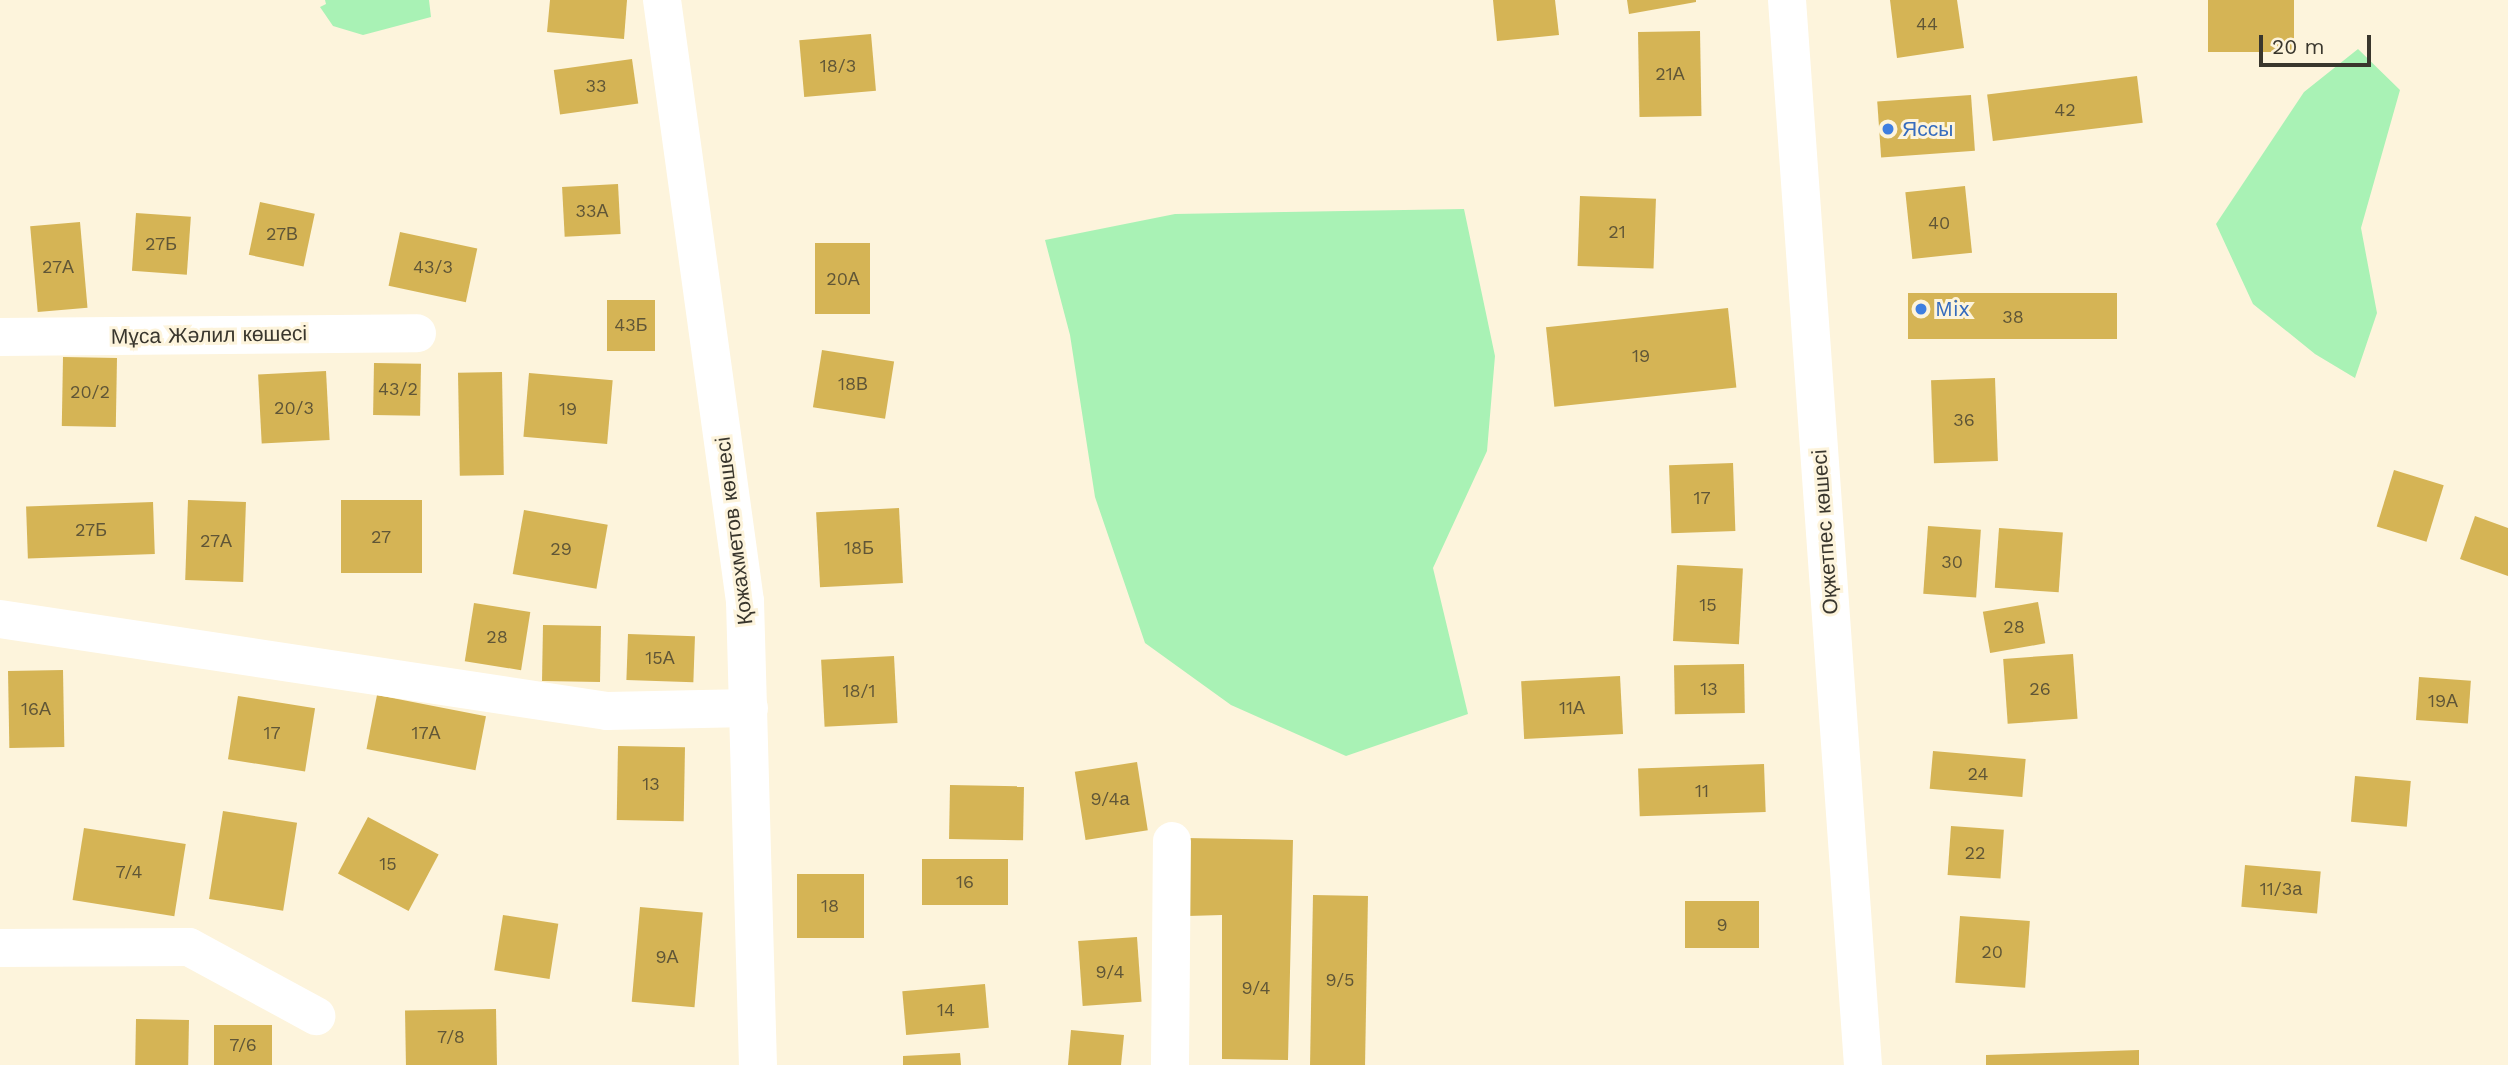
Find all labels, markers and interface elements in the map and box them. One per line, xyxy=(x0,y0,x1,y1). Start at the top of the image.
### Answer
house number: 44 xyxy=(1916,13,1938,35)
scale bar xyxy=(2263,21,2375,65)
text: 20 m xyxy=(2272,34,2324,59)
house number: 18/3 xyxy=(820,55,856,77)
house number: 21А xyxy=(1655,63,1685,85)
house number: 33 xyxy=(586,75,606,97)
house number: 42 xyxy=(2054,99,2076,121)
place label: Яссы xyxy=(1902,116,1953,142)
marker: Яссы xyxy=(1880,121,1896,137)
house number: 33А xyxy=(576,200,608,222)
house number: 40 xyxy=(1928,212,1950,234)
house number: 21 xyxy=(1608,221,1626,243)
house number: 27В xyxy=(266,223,298,245)
house number: 27Б xyxy=(145,233,177,255)
house number: 27А xyxy=(42,256,74,278)
house number: 43/3 xyxy=(413,256,453,278)
house number: 20А xyxy=(826,268,860,290)
place label: Mix xyxy=(1935,296,1970,322)
marker: Mix xyxy=(1913,301,1929,317)
house number: 38 xyxy=(2002,306,2024,328)
house number: 43Б xyxy=(614,314,648,336)
street label: Мұса Жәлил көшесі xyxy=(111,321,307,349)
house number: 19 xyxy=(1632,345,1650,367)
house number: 18В xyxy=(838,373,868,395)
house number: 43/2 xyxy=(378,378,418,400)
house number: 20/2 xyxy=(70,381,110,403)
house number: 20/3 xyxy=(274,397,314,419)
house number: 19 xyxy=(559,398,577,420)
house number: 36 xyxy=(1953,409,1975,431)
street label: Қожахметов көшесі xyxy=(710,436,758,626)
street label: Оқжетпес көшесі xyxy=(1807,449,1843,615)
house number: 17 xyxy=(1693,487,1711,509)
house number: 27Б xyxy=(75,519,107,541)
house number: 27 xyxy=(371,526,391,548)
house number: 27А xyxy=(200,530,232,552)
house number: 18Б xyxy=(844,537,874,559)
house number: 29 xyxy=(550,538,572,560)
house number: 30 xyxy=(1941,551,1963,573)
house number: 15 xyxy=(1699,594,1717,616)
house number: 28 xyxy=(2003,616,2025,638)
house number: 28 xyxy=(486,626,508,648)
house number: 15А xyxy=(645,647,675,669)
house number: 13 xyxy=(1700,678,1718,700)
house number: 26 xyxy=(2029,678,2051,700)
house number: 18/1 xyxy=(843,680,875,702)
house number: 19А xyxy=(2428,690,2458,712)
house number: 11А xyxy=(1559,697,1585,719)
house number: 16А xyxy=(21,698,51,720)
house number: 17 xyxy=(263,722,281,744)
house number: 17А xyxy=(411,722,441,744)
house number: 24 xyxy=(1968,763,1988,785)
house number: 13 xyxy=(642,773,660,795)
house number: 11 xyxy=(1695,780,1709,802)
house number: 9/4а xyxy=(1091,788,1129,810)
house number: 22 xyxy=(1965,842,1985,864)
house number: 15 xyxy=(379,853,397,875)
house number: 7/4 xyxy=(115,861,143,883)
house number: 16 xyxy=(956,871,974,893)
house number: 11/3а xyxy=(2260,878,2302,900)
house number: 18 xyxy=(821,895,839,917)
house number: 9 xyxy=(1716,914,1728,936)
house number: 20 xyxy=(1981,941,2003,963)
house number: 9А xyxy=(655,946,679,968)
house number: 9/4 xyxy=(1096,961,1124,983)
house number: 9/5 xyxy=(1325,969,1355,991)
house number: 9/4 xyxy=(1242,977,1270,999)
house number: 14 xyxy=(937,999,955,1021)
house number: 7/8 xyxy=(437,1026,465,1048)
house number: 7/6 xyxy=(229,1034,257,1056)

